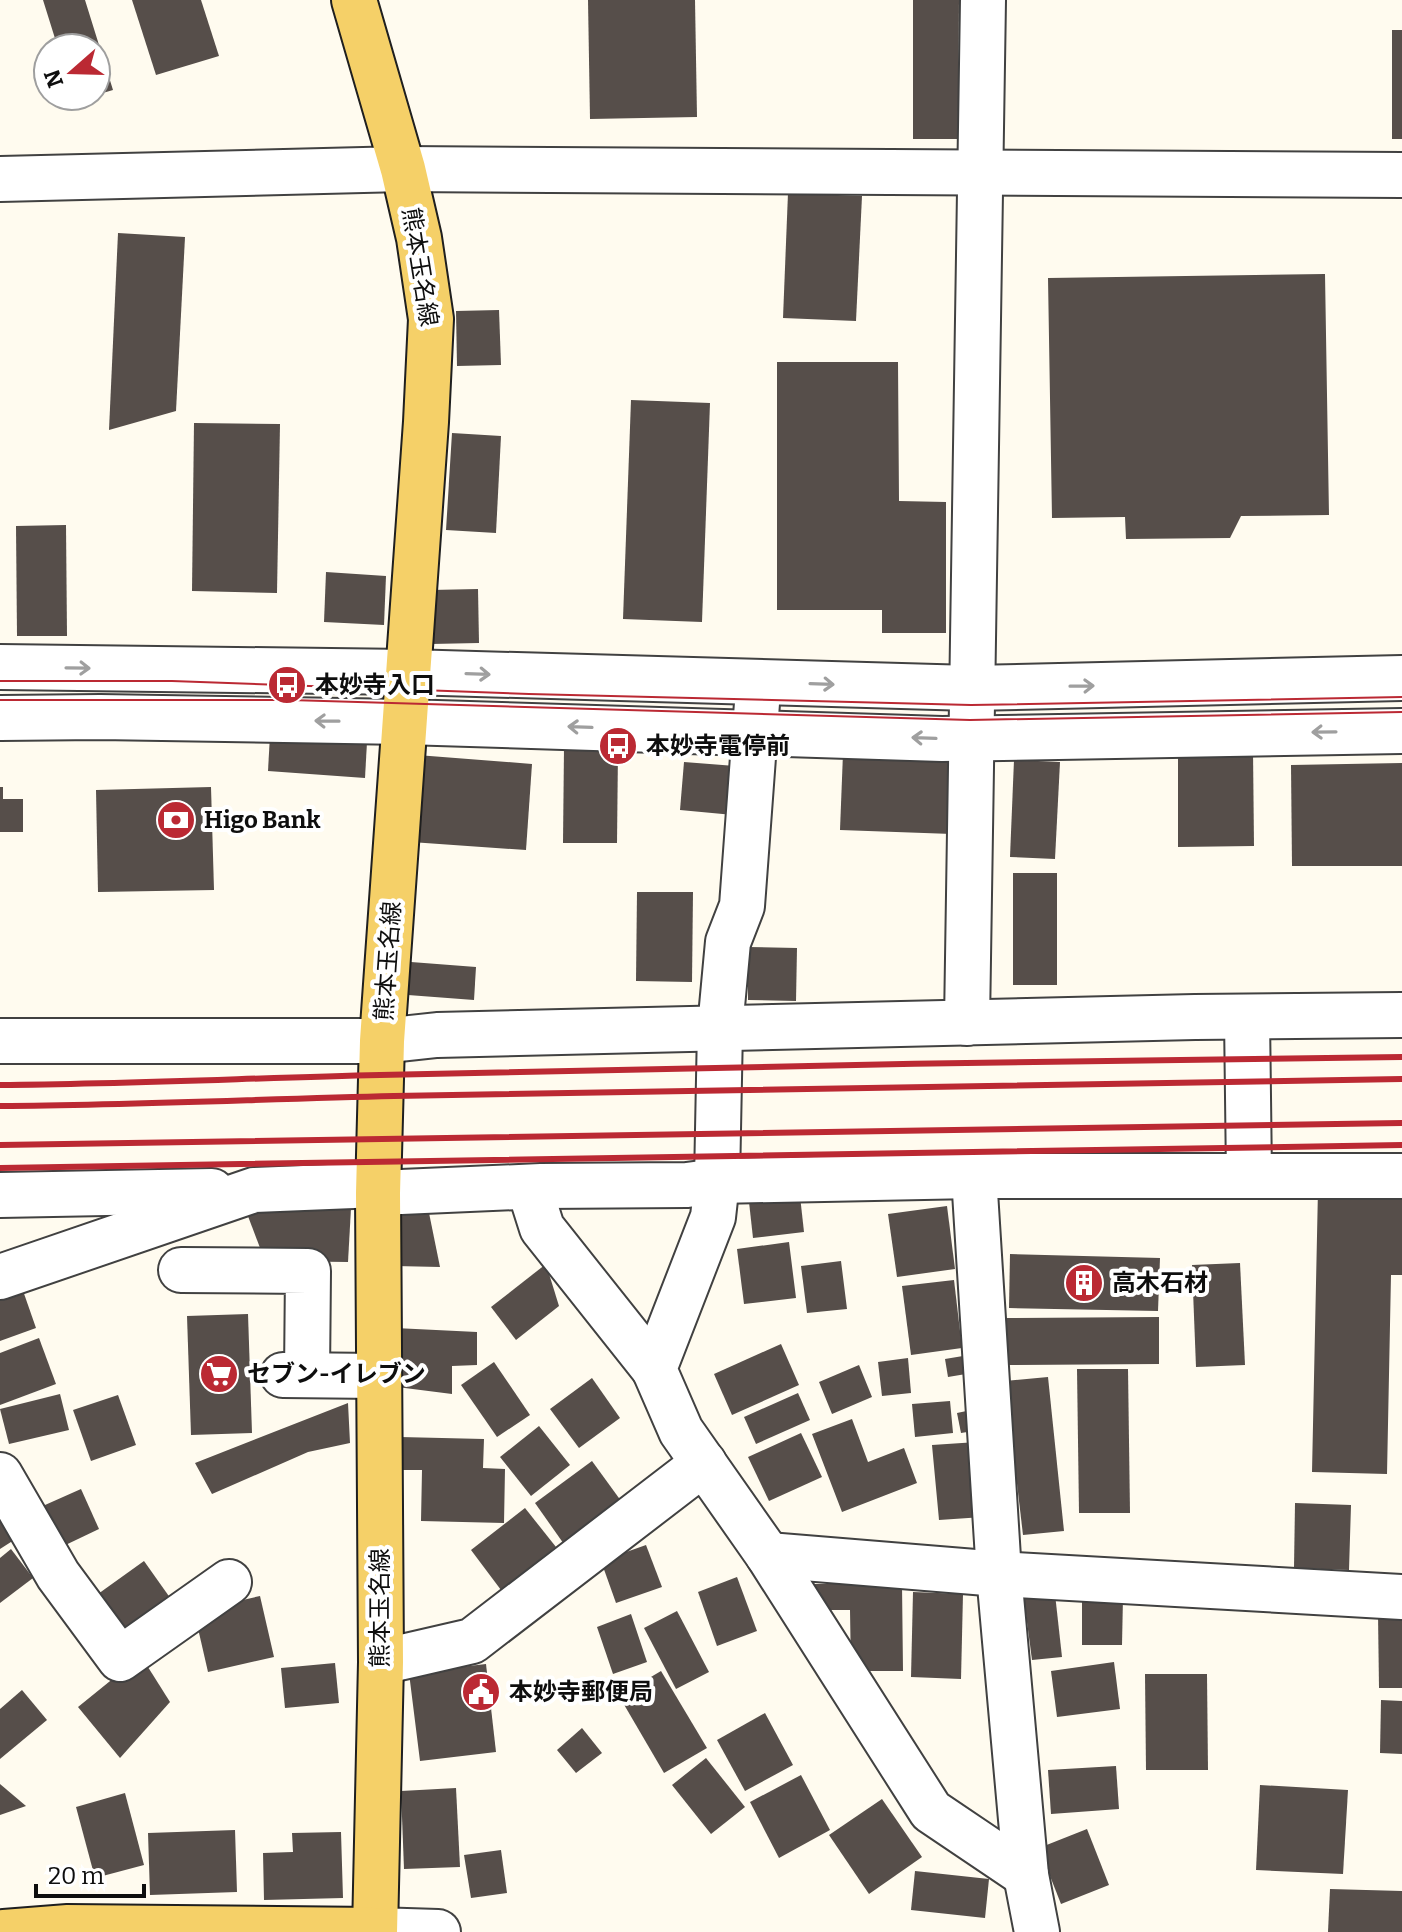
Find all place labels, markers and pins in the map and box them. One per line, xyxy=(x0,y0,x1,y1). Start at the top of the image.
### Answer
bus stop icon: 本妙寺入口 xyxy=(266,664,308,706)
place label: 本妙寺入口 xyxy=(315,671,435,699)
bus stop icon: 本妙寺電停前 xyxy=(597,725,639,767)
place label: 本妙寺電停前 xyxy=(646,732,790,760)
bank icon: Higo Bank xyxy=(155,799,197,841)
place label: Higo Bank xyxy=(204,806,321,834)
building icon: 高木石材 xyxy=(1063,1262,1105,1304)
place label: 高木石材 xyxy=(1112,1269,1208,1297)
supermarket icon: セブン-イレブン xyxy=(198,1353,240,1395)
place label: セブン-イレブン xyxy=(247,1360,426,1388)
public building icon: 本妙寺郵便局 xyxy=(460,1671,502,1713)
place label: 本妙寺郵便局 xyxy=(509,1678,653,1706)

